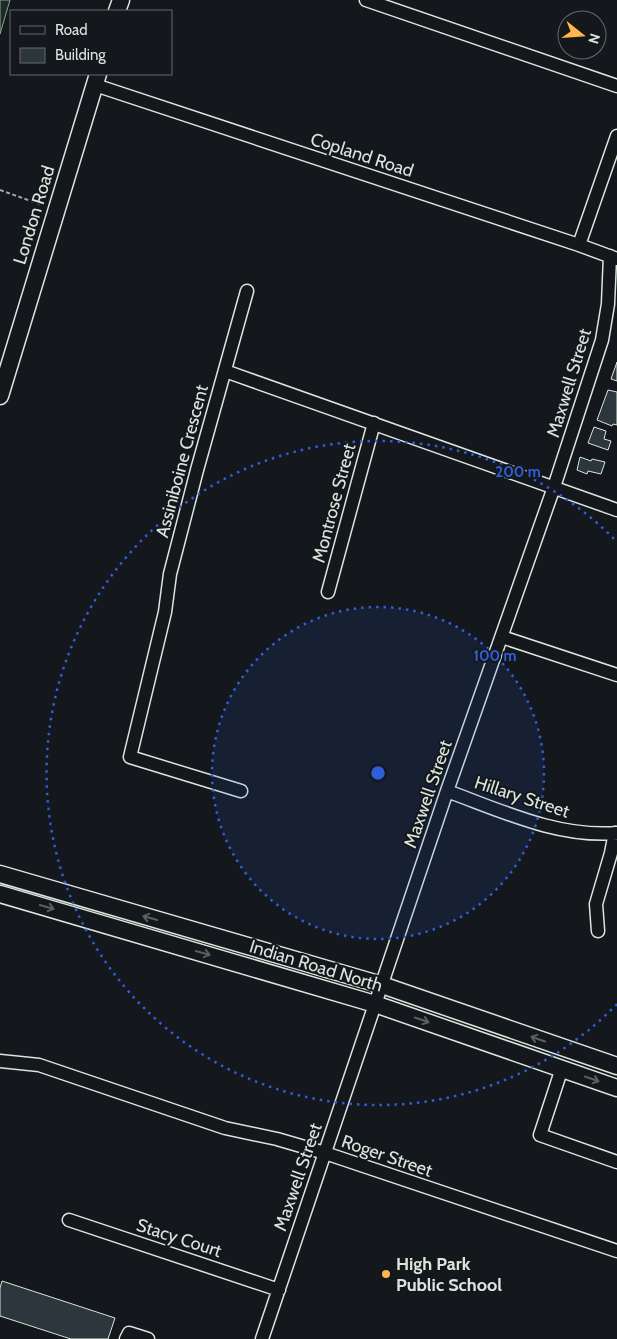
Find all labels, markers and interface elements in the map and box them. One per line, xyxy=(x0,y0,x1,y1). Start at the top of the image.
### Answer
legend xyxy=(10,10,172,75)
north arrow xyxy=(557,10,607,60)
text: Road xyxy=(55,21,88,39)
text: N xyxy=(584,31,604,46)
text: Building xyxy=(55,46,106,64)
street label: Copland Road xyxy=(308,128,416,182)
street label: London Road xyxy=(9,163,59,267)
street label: Maxwell Street xyxy=(542,326,596,440)
street label: Assiniboine Crescent xyxy=(151,382,213,540)
street label: Montrose Street xyxy=(308,441,360,565)
text: 200 m xyxy=(495,463,541,481)
text: 100 m xyxy=(473,647,517,665)
street label: Maxwell Street xyxy=(399,737,457,851)
centre of rings xyxy=(369,764,387,782)
street label: Hillary Street xyxy=(472,771,572,823)
one-way arrow xyxy=(38,903,54,913)
one-way arrow xyxy=(142,912,158,922)
street label: Indian Road North xyxy=(247,935,385,997)
one-way arrow xyxy=(194,949,210,959)
one-way arrow xyxy=(413,1016,429,1025)
one-way arrow xyxy=(531,1034,546,1043)
one-way arrow xyxy=(583,1075,599,1084)
street label: Maxwell Street xyxy=(269,1120,327,1234)
street label: Roger Street xyxy=(339,1130,435,1182)
street label: Stacy Court xyxy=(134,1214,224,1262)
place label: High Park Public School xyxy=(396,1253,502,1296)
marker: High Park Public School xyxy=(380,1268,392,1280)

